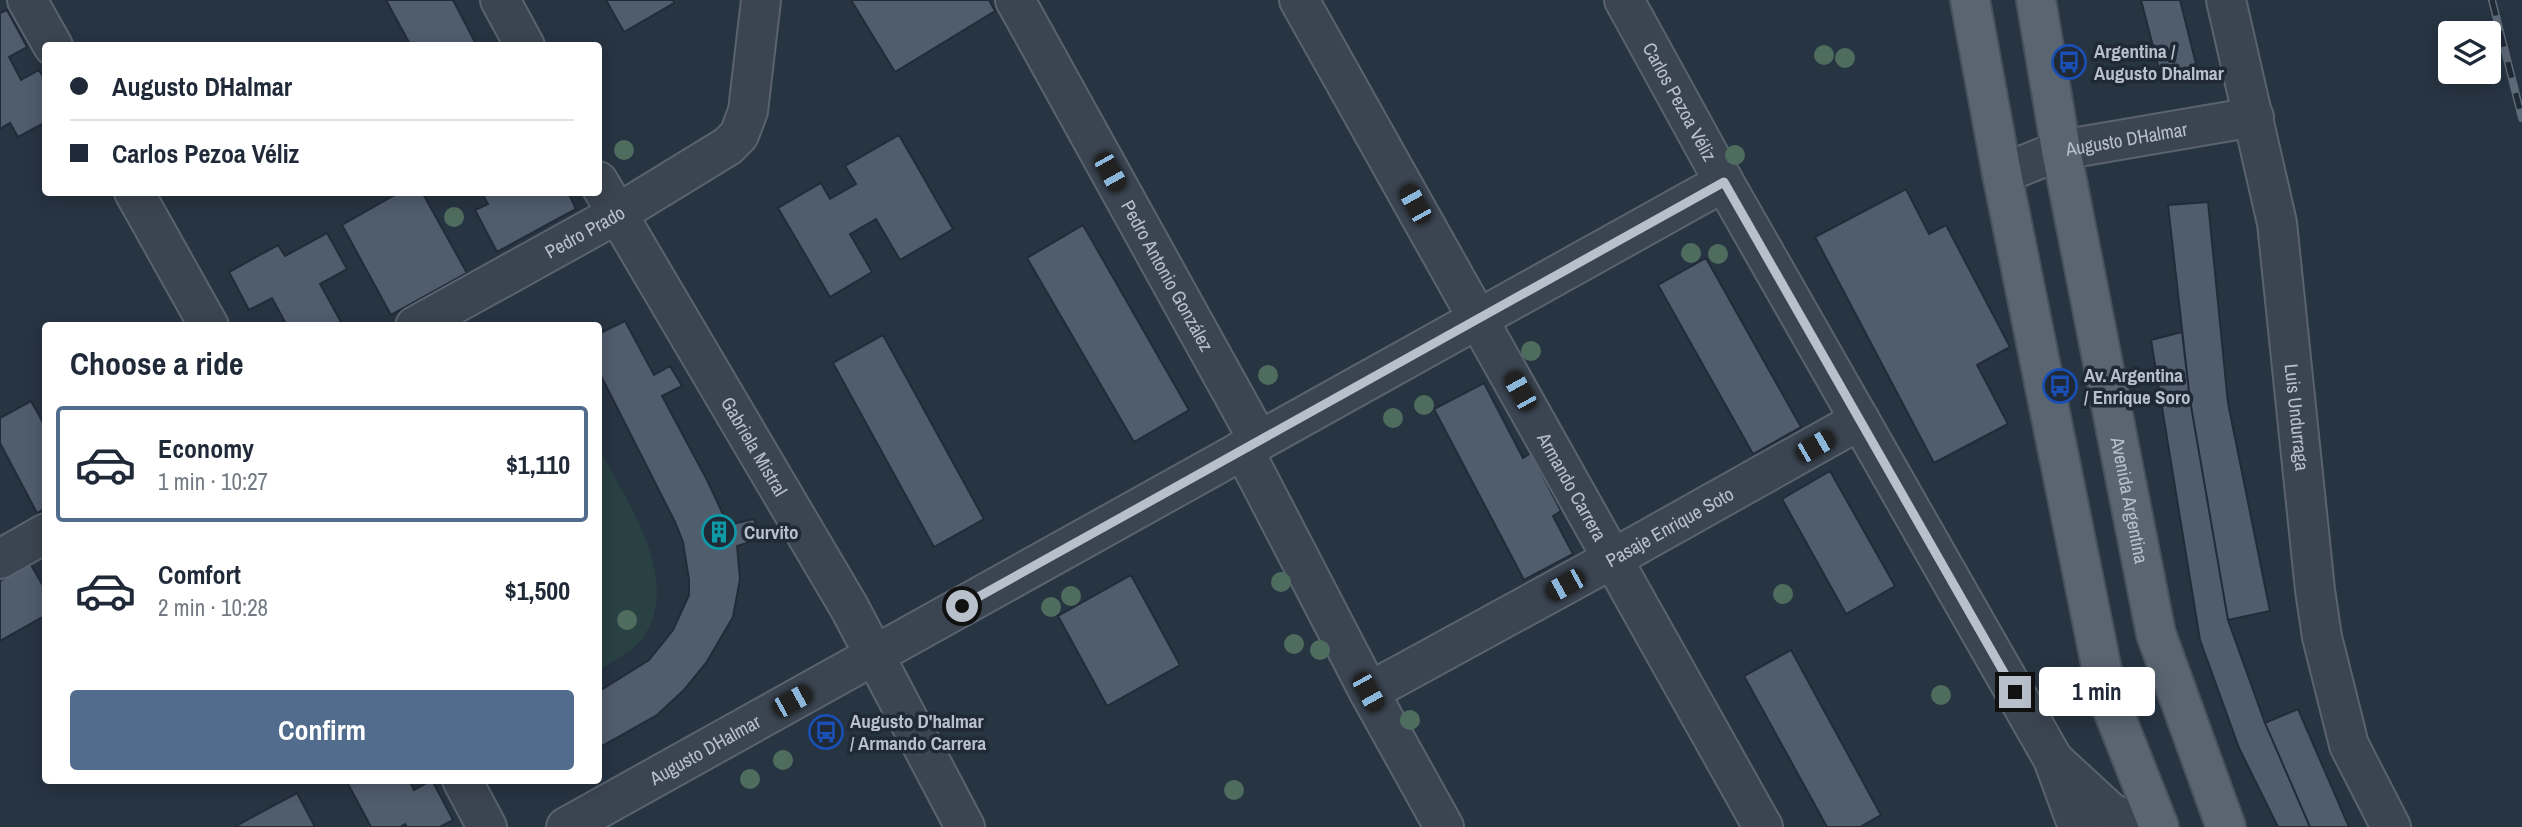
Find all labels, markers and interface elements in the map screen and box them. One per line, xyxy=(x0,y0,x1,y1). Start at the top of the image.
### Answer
map controls xyxy=(2438,21,2501,84)
button: layers xyxy=(2438,21,2501,84)
street label: Carlos Pezoa Véliz xyxy=(1637,38,1723,166)
place label: Argentina / Augusto Dhalmar xyxy=(2094,38,2224,86)
bus stop icon: Argentina / Augusto Dhalmar xyxy=(2050,43,2088,81)
text: Augusto D´Halmar xyxy=(112,69,292,104)
street label: Augusto D´Halmar xyxy=(2063,116,2190,162)
text: Carlos Pezoa Véliz xyxy=(112,136,299,171)
car xyxy=(1091,149,1130,195)
car xyxy=(1396,181,1435,227)
street label: Pedro Antonio González xyxy=(1115,195,1220,356)
street label: Pedro Prado xyxy=(540,199,630,265)
text: Choose a ride xyxy=(70,342,244,385)
place label: Av. Argentina / Enrique Soro xyxy=(2084,362,2191,410)
street label: Luis Undurraga xyxy=(2279,362,2316,472)
bus stop icon: Av. Argentina / Enrique Soro xyxy=(2041,367,2079,405)
car xyxy=(1501,368,1540,414)
street label: Gabriela Mistral xyxy=(715,392,794,501)
car xyxy=(1792,426,1839,466)
street label: Armando Carrera xyxy=(1531,427,1613,546)
text: Economy xyxy=(158,431,254,466)
icon: car xyxy=(74,433,137,496)
street label: Avenida Argentina xyxy=(2104,434,2155,566)
text: $1,110 xyxy=(506,447,570,482)
text: 1 min · 10:27 xyxy=(158,466,268,497)
street label: Pasaje Enrique Soto xyxy=(1601,480,1738,573)
building icon: Curvito xyxy=(700,513,738,551)
place label: Curvito xyxy=(744,519,799,545)
text: Comfort xyxy=(158,557,241,592)
icon: car xyxy=(74,559,137,622)
car xyxy=(1542,566,1589,604)
text: $1,500 xyxy=(505,573,570,608)
route start xyxy=(946,590,978,622)
text: 2 min · 10:28 xyxy=(158,592,268,623)
callout: 1 min xyxy=(2039,668,2155,716)
car xyxy=(1349,669,1388,715)
route end xyxy=(1999,676,2031,708)
text: 1 min xyxy=(2072,676,2122,707)
car xyxy=(769,682,816,720)
button: Confirm xyxy=(70,690,574,770)
street label: Augusto D´Halmar xyxy=(644,708,766,791)
place label: Augusto D'halmar / Armando Carrera xyxy=(850,708,987,756)
bus stop icon: Augusto D'halmar / Armando Carrera xyxy=(807,713,845,751)

